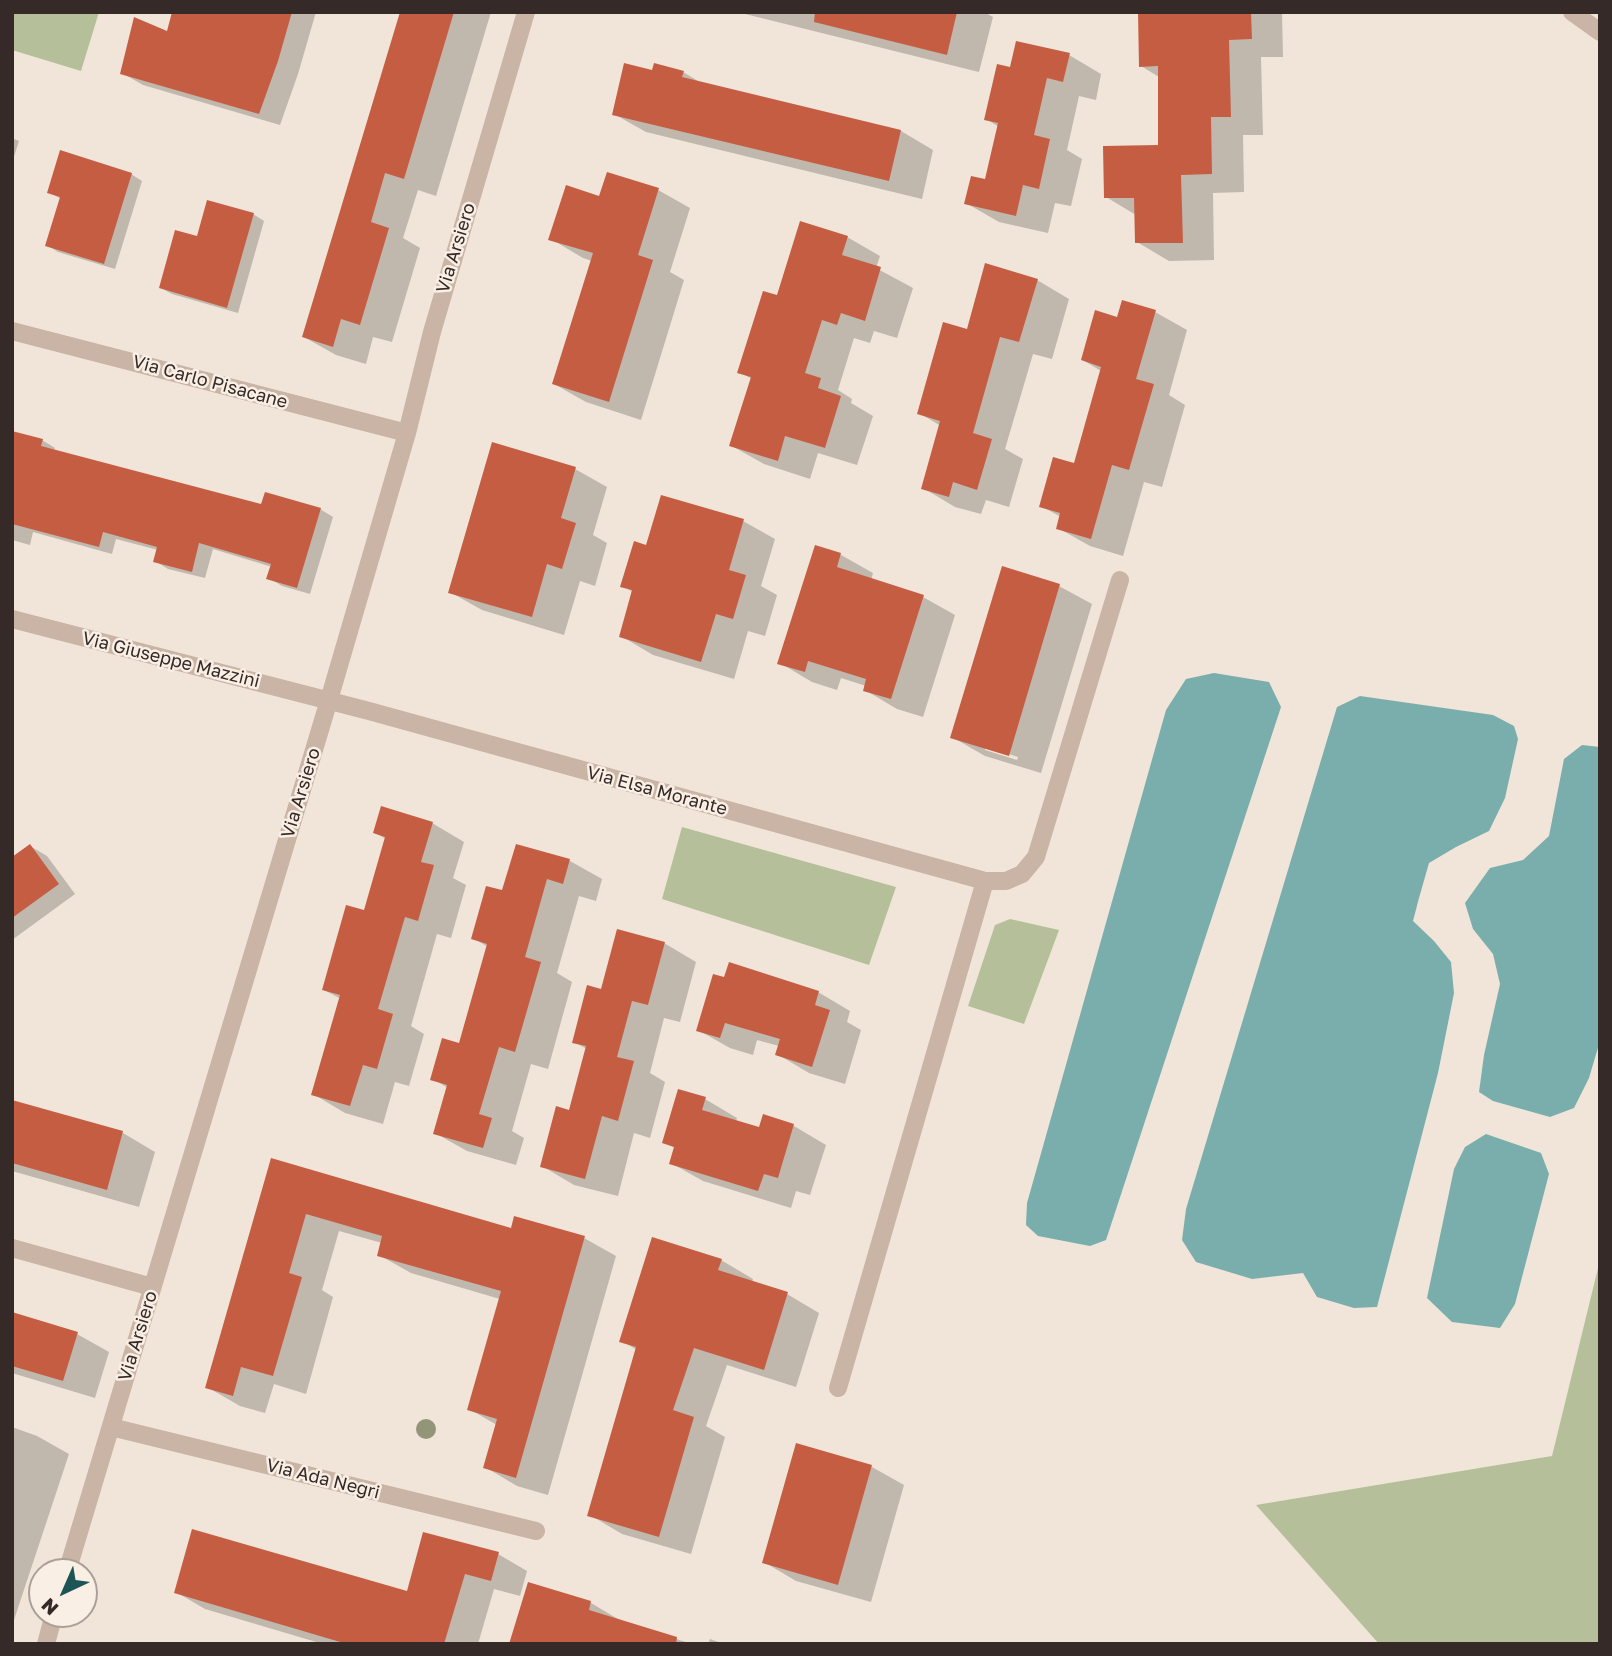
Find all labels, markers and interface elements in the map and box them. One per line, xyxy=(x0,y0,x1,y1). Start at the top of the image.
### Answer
street label: Via Arsiero xyxy=(432,200,480,296)
street label: Via Carlo Pisacane xyxy=(130,351,290,413)
street label: Via Giuseppe Mazzini xyxy=(80,628,262,692)
street label: Via Arsiero xyxy=(277,745,325,841)
street label: Via Elsa Morante xyxy=(585,762,729,820)
street label: Via Arsiero xyxy=(114,1288,162,1384)
street label: Via Ada Negri xyxy=(264,1454,382,1504)
north arrow xyxy=(28,1558,98,1628)
text: N xyxy=(36,1594,63,1620)

